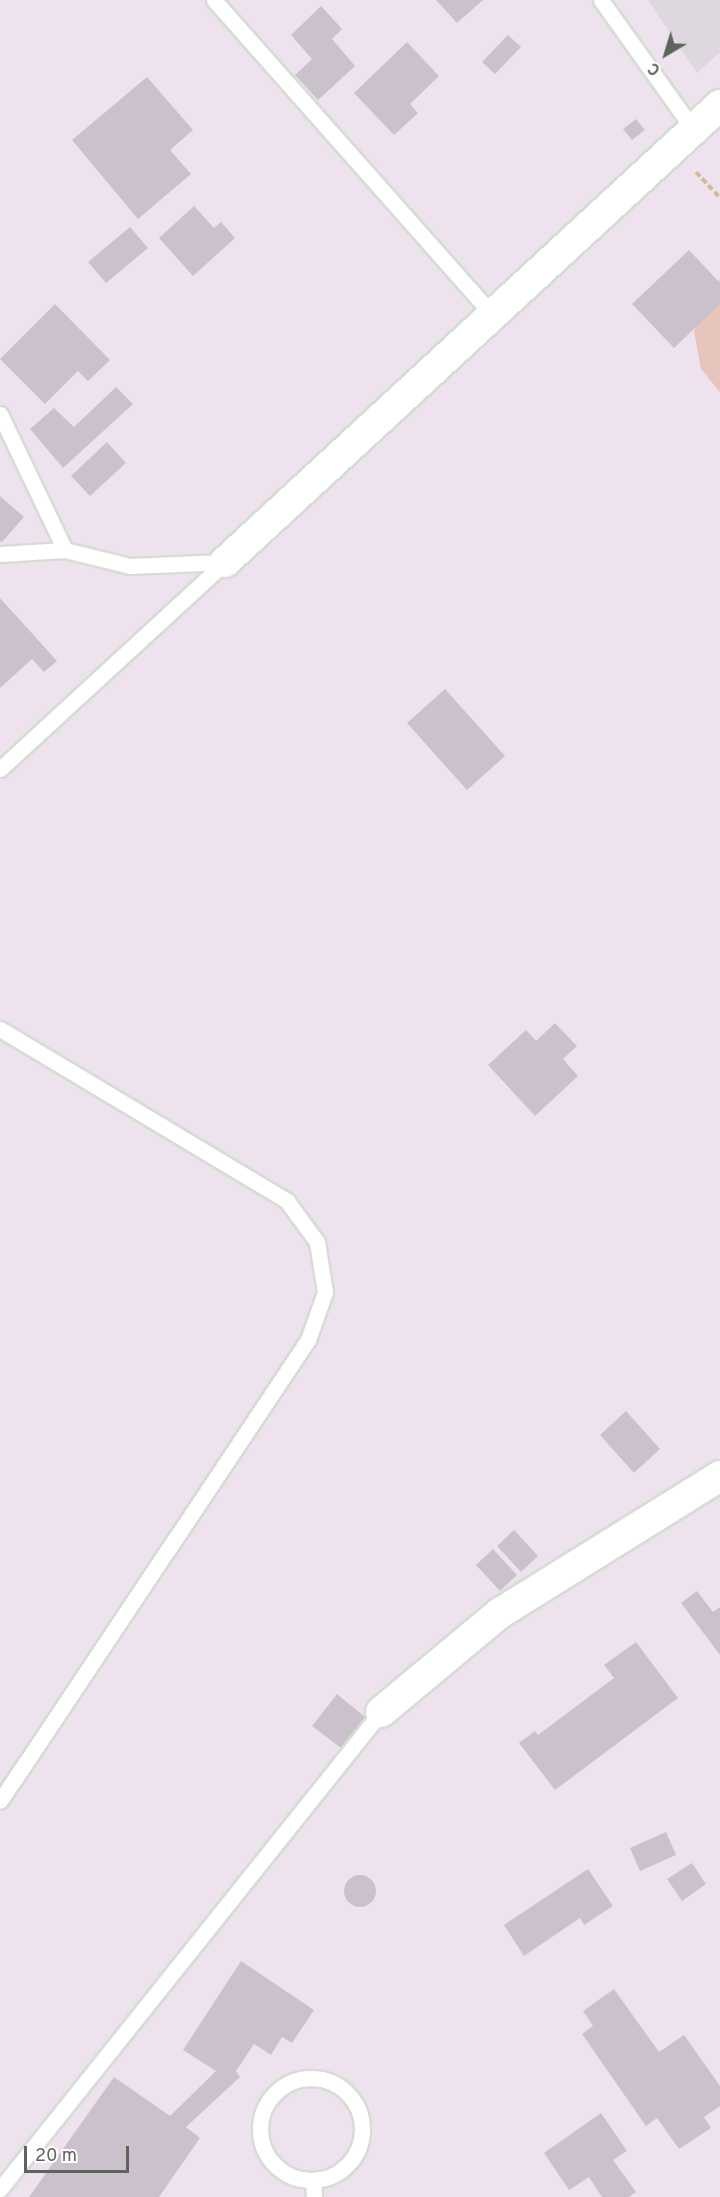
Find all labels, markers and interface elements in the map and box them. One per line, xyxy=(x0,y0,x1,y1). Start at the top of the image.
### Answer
north arrow xyxy=(636,24,696,84)
text: С xyxy=(645,57,665,79)
scale bar xyxy=(27,2134,132,2172)
text: 20 m xyxy=(35,2145,77,2168)

